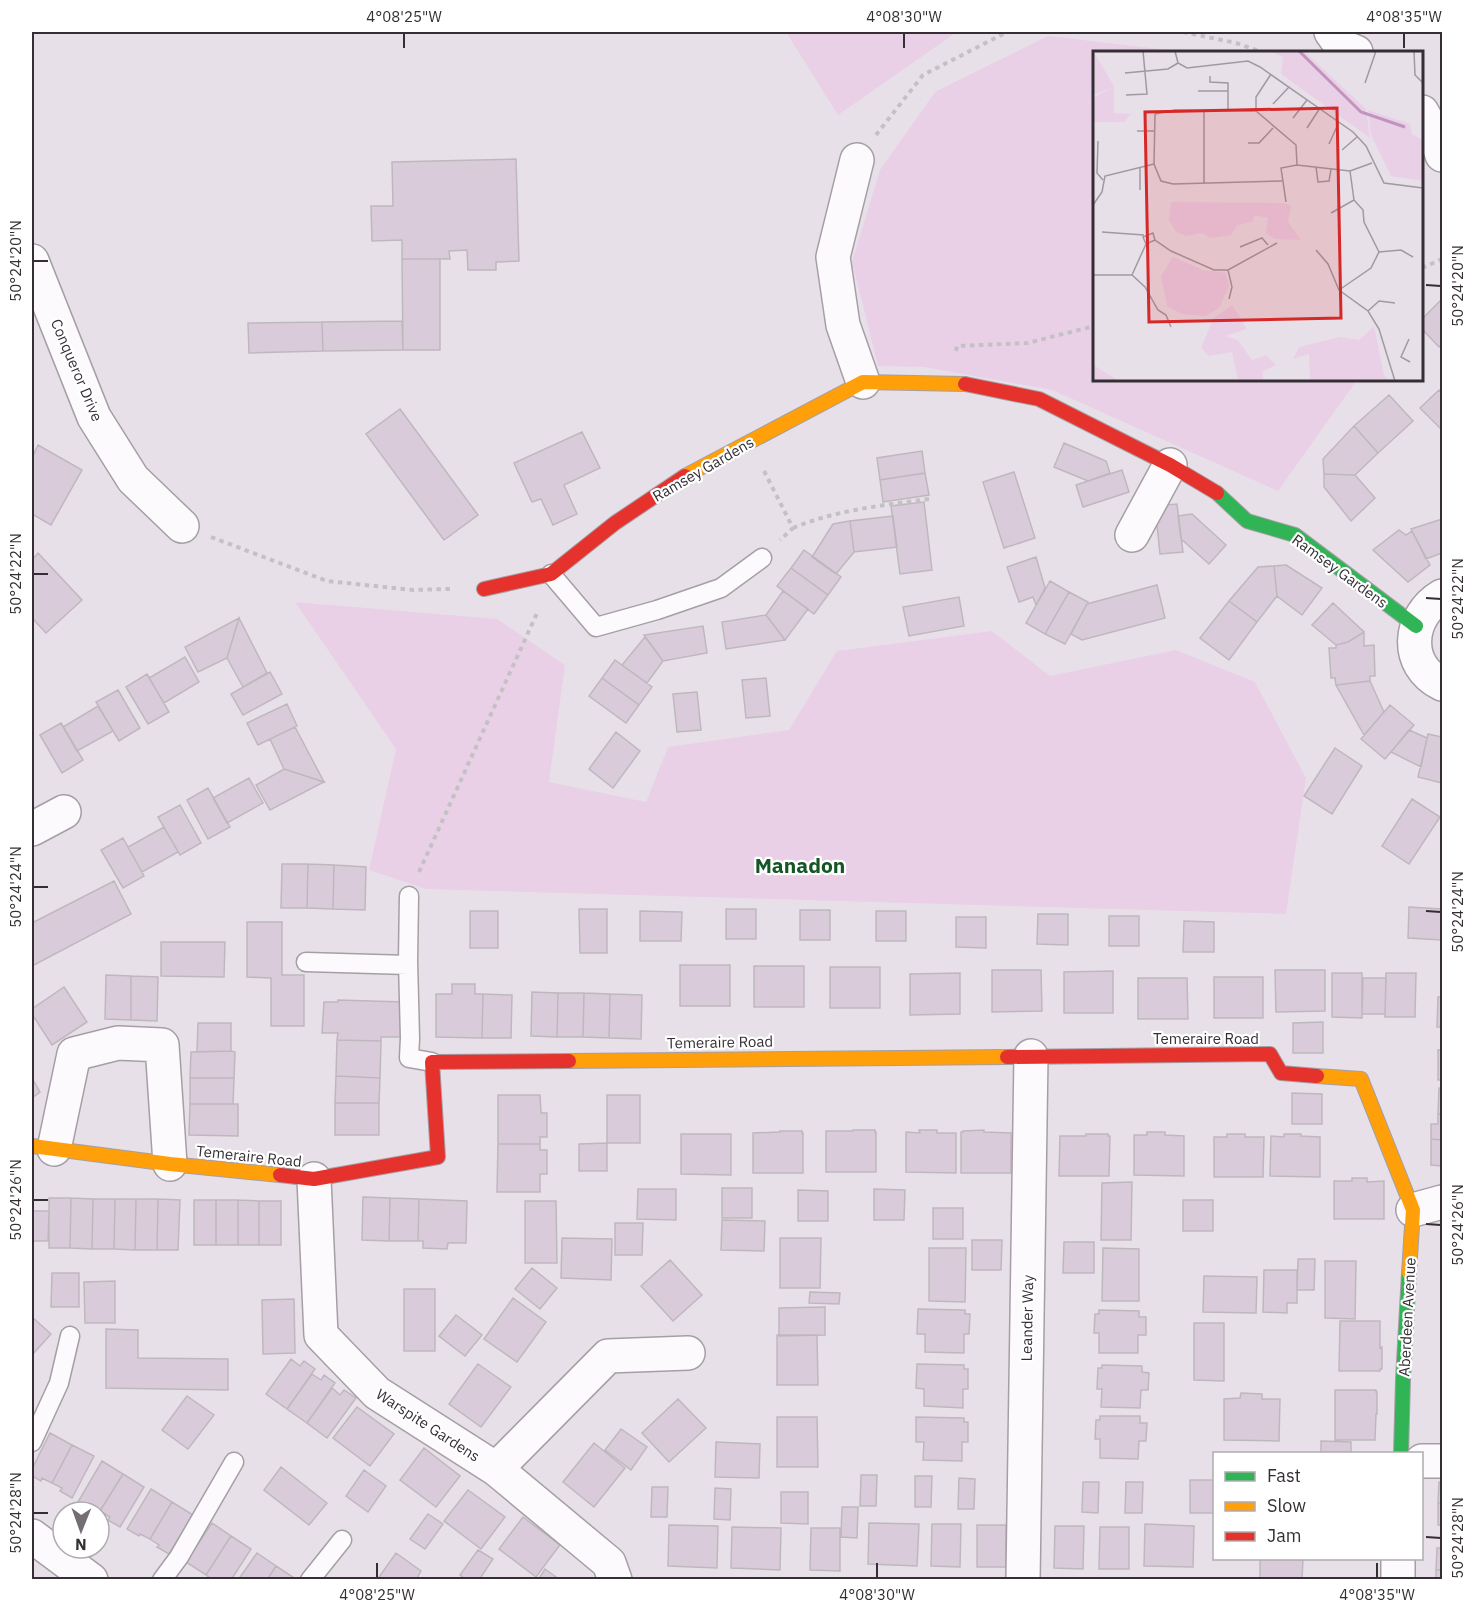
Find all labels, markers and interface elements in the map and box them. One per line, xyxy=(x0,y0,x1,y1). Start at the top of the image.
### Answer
text: 4°08'25"W xyxy=(366,7,442,26)
text: 4°08'30"W xyxy=(866,7,942,26)
text: 4°08'35"W xyxy=(1366,7,1442,26)
inset map xyxy=(1093,51,1423,381)
text: 50°24'20"N xyxy=(6,220,25,302)
text: 50°24'20"N xyxy=(1448,245,1467,327)
street label: Conqueror Drive xyxy=(47,316,107,424)
street label: Ramsey Gardens xyxy=(649,432,757,506)
street label: Ramsey Gardens xyxy=(1288,530,1392,612)
text: 50°24'22"N xyxy=(6,533,25,615)
text: 50°24'22"N xyxy=(1448,558,1467,640)
text: 50°24'24"N xyxy=(6,846,25,928)
district label: Manadon xyxy=(755,851,845,879)
text: 50°24'24"N xyxy=(1448,871,1467,953)
street label: Temeraire Road xyxy=(1153,1029,1259,1048)
street label: Temeraire Road xyxy=(667,1032,773,1052)
street label: Temeraire Road xyxy=(195,1141,303,1171)
text: 50°24'26"N xyxy=(6,1159,25,1241)
text: 50°24'26"N xyxy=(1448,1184,1467,1266)
street label: Aberdeen Avenue xyxy=(1394,1257,1420,1377)
street label: Leander Way xyxy=(1017,1274,1037,1362)
street label: Warspite Gardens xyxy=(372,1384,484,1466)
legend xyxy=(1213,1452,1423,1560)
text: Fast xyxy=(1267,1464,1301,1487)
text: 50°24'28"N xyxy=(6,1472,25,1554)
text: Slow xyxy=(1267,1494,1306,1517)
text: 50°24'28"N xyxy=(1448,1497,1467,1579)
north arrow xyxy=(51,1500,111,1560)
text: Jam xyxy=(1267,1524,1302,1547)
text: N xyxy=(75,1535,87,1555)
text: 4°08'25"W xyxy=(339,1585,415,1604)
text: 4°08'30"W xyxy=(839,1585,915,1604)
text: 4°08'35"W xyxy=(1339,1585,1415,1604)

